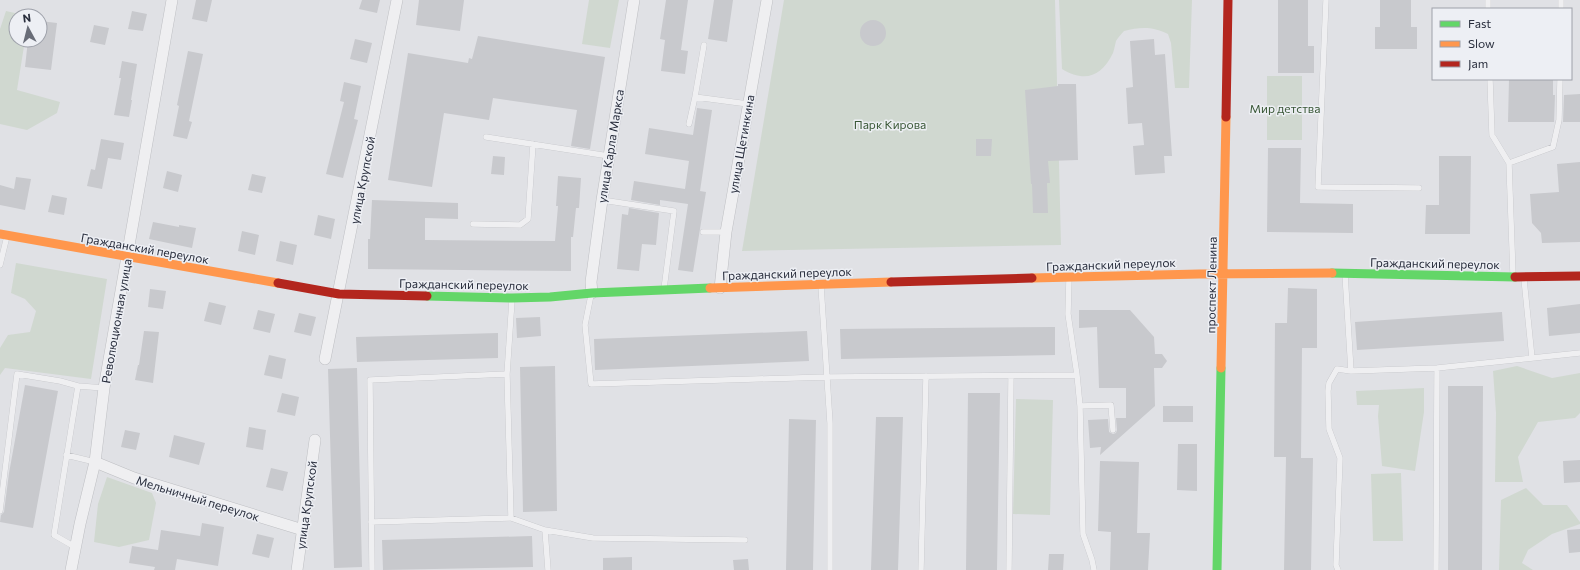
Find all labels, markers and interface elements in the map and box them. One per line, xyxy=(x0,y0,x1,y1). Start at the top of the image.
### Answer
north arrow xyxy=(8,8,48,48)
legend xyxy=(1432,8,1572,80)
text: N xyxy=(22,11,32,25)
text: Fast xyxy=(1468,16,1491,30)
text: Slow xyxy=(1468,36,1495,50)
text: Jam xyxy=(1468,56,1488,71)
street label: улица Карла Маркса xyxy=(594,88,626,204)
street label: улица Щетинкина xyxy=(725,94,757,194)
park label: Мир детства xyxy=(1250,101,1320,115)
park label: Парк Кирова xyxy=(854,117,926,131)
street label: улица Крупской xyxy=(347,135,377,225)
street label: Гражданский переулок xyxy=(80,230,211,266)
street label: проспект Ленина xyxy=(1203,237,1219,333)
street label: Гражданский переулок xyxy=(1046,255,1177,273)
street label: Гражданский переулок xyxy=(1370,255,1501,271)
street label: Революционная улица xyxy=(98,258,134,384)
street label: Гражданский переулок xyxy=(722,264,853,282)
street label: Гражданский переулок xyxy=(399,276,530,292)
street label: улица Крупской xyxy=(293,460,319,550)
street label: Мельничный переулок xyxy=(135,473,262,524)

